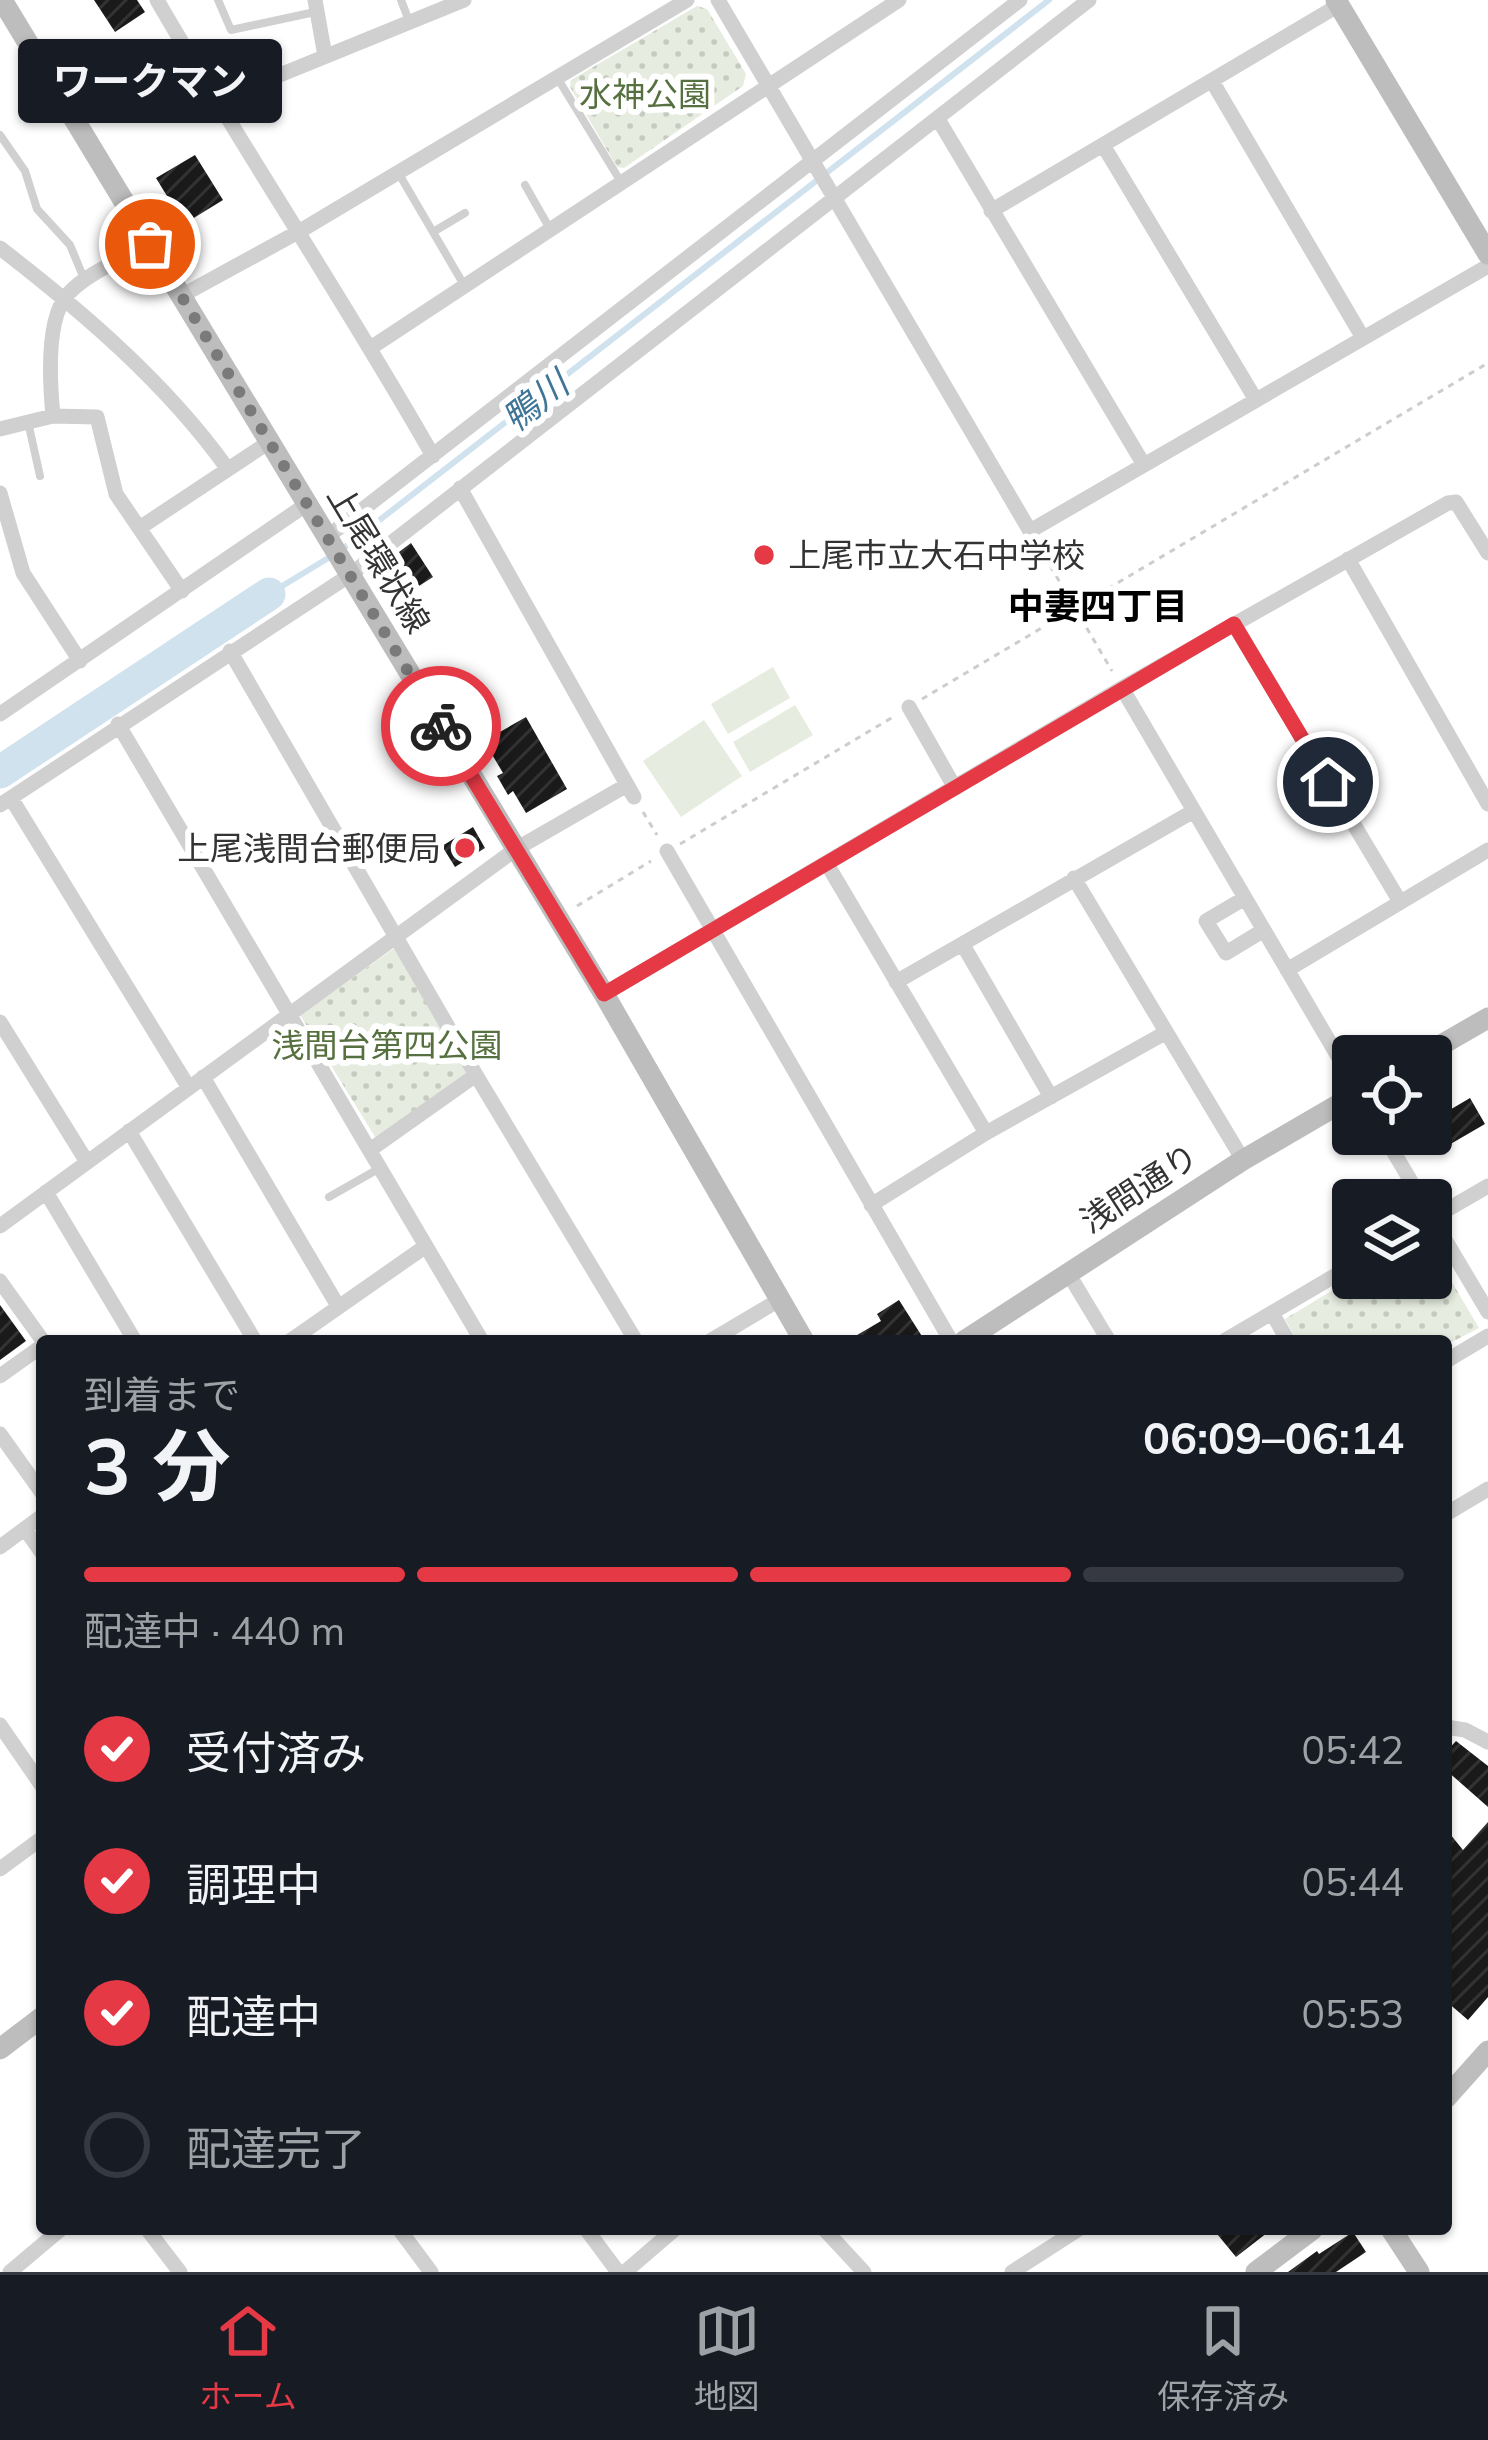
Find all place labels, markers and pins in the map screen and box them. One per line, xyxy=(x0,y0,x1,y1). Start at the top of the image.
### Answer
callout: ワークマン xyxy=(18,40,282,124)
pin xyxy=(99,193,201,295)
place label: 上尾市立大石中学校 xyxy=(788,534,1085,575)
marker: 上尾市立大石中学校 xyxy=(751,542,777,568)
pin xyxy=(1277,731,1379,833)
place label: 上尾浅間台郵便局 xyxy=(177,827,441,868)
marker: 上尾浅間台郵便局 xyxy=(452,835,478,861)

